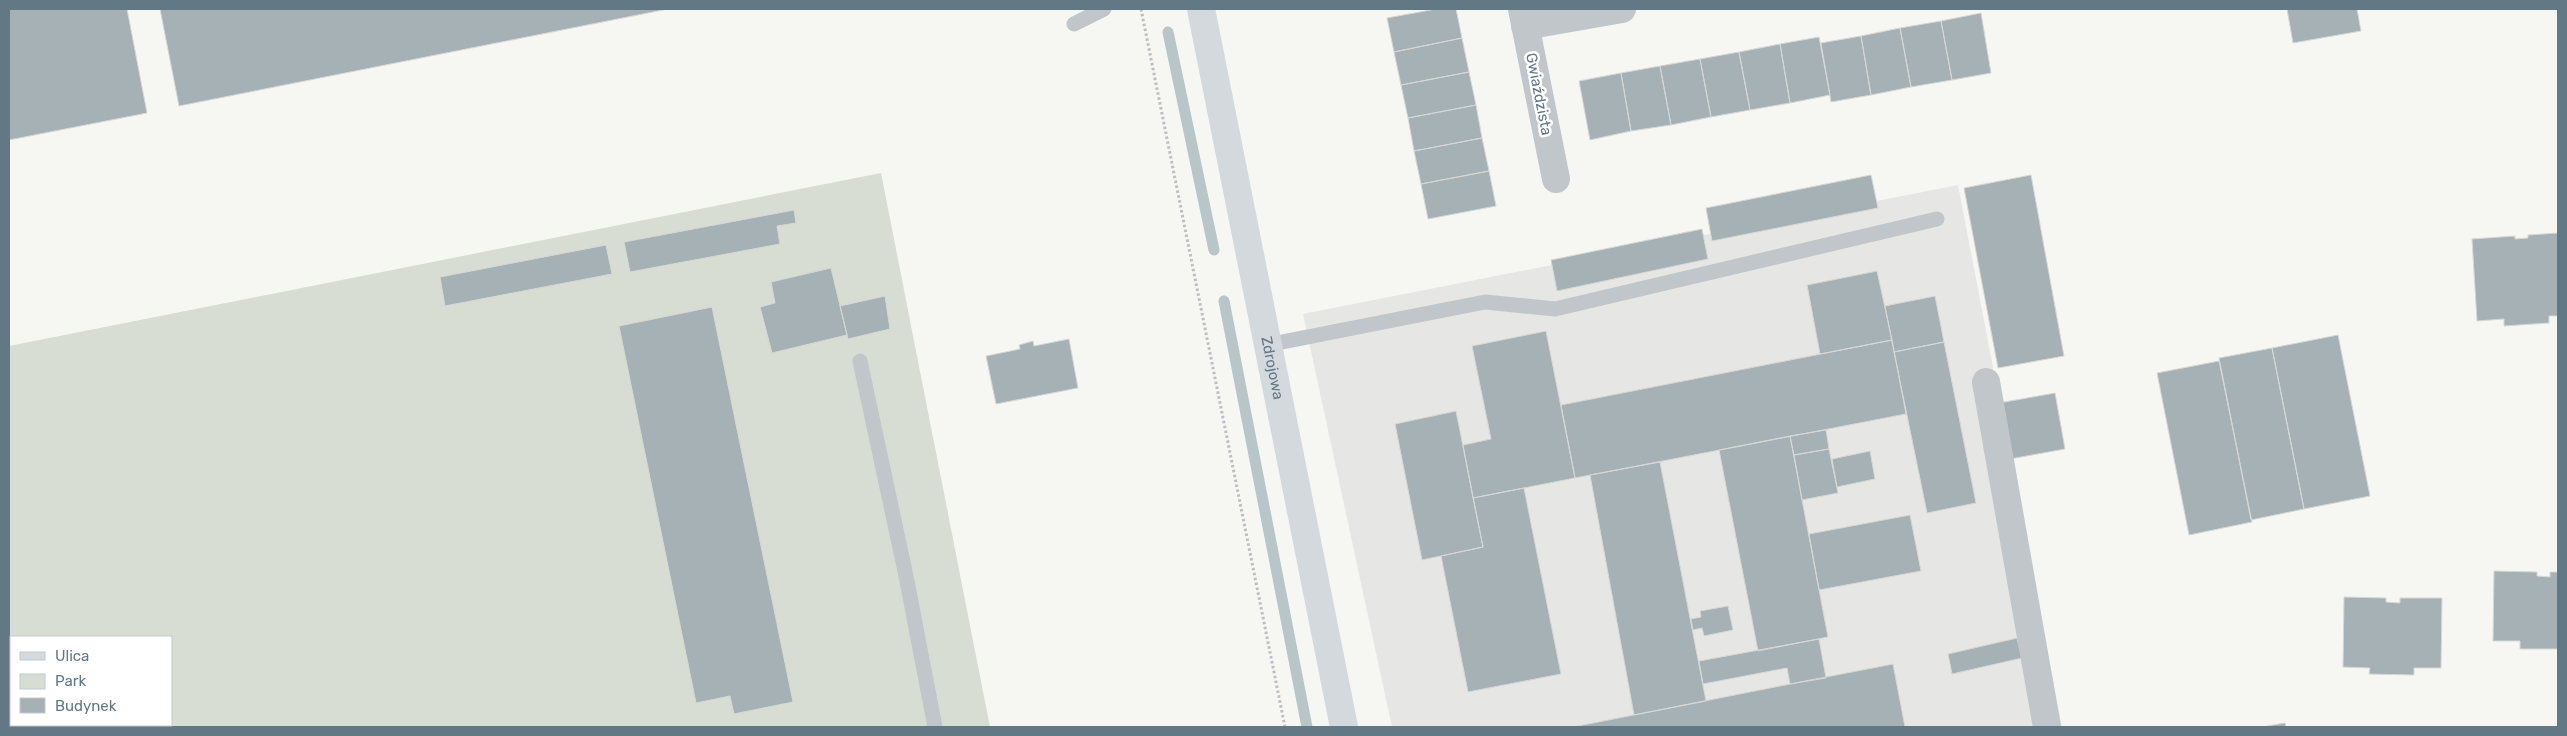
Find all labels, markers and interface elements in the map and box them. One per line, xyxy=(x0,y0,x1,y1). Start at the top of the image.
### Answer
street label: Gwiaździsta xyxy=(1522,51,1556,137)
street label: Zdrojowa xyxy=(1257,335,1288,401)
legend xyxy=(10,636,172,726)
text: Ulica xyxy=(55,647,89,665)
text: Park xyxy=(55,672,86,690)
text: Budynek xyxy=(55,697,117,715)

